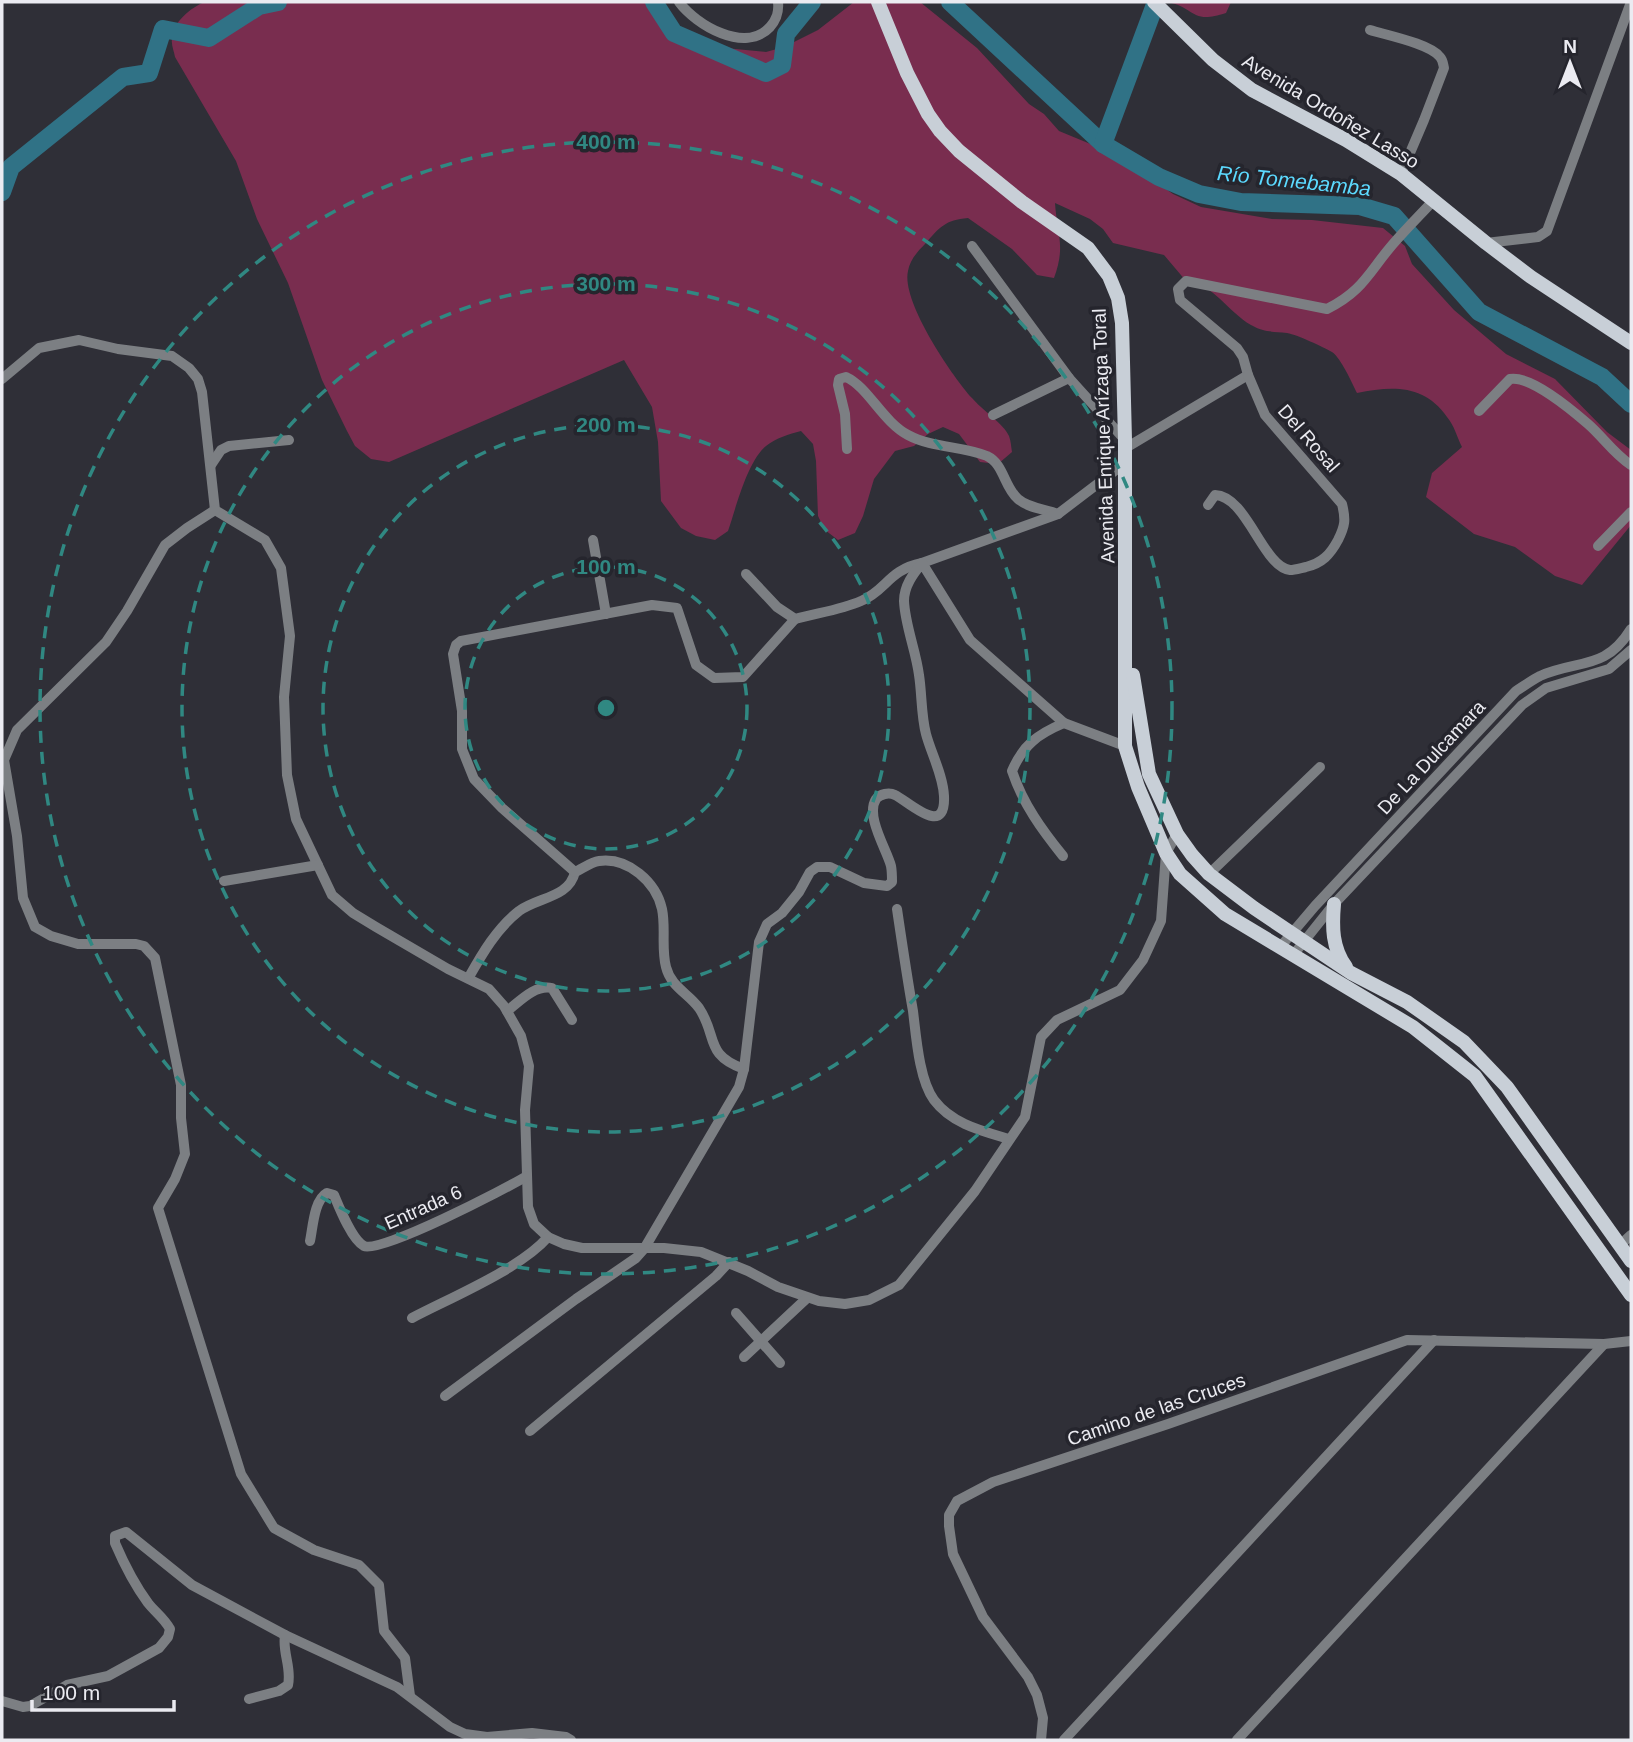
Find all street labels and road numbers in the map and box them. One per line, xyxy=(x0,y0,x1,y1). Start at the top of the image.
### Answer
street label: Avenida Ordoñez Lasso xyxy=(1239,50,1423,173)
street label: Avenida Enrique Arízaga Toral xyxy=(1089,308,1118,564)
street label: Del Rosal xyxy=(1274,400,1344,476)
street label: De La Dulcamara xyxy=(1373,696,1490,819)
street label: Entrada 6 xyxy=(381,1181,465,1234)
street label: Camino de las Cruces xyxy=(1064,1369,1248,1450)

